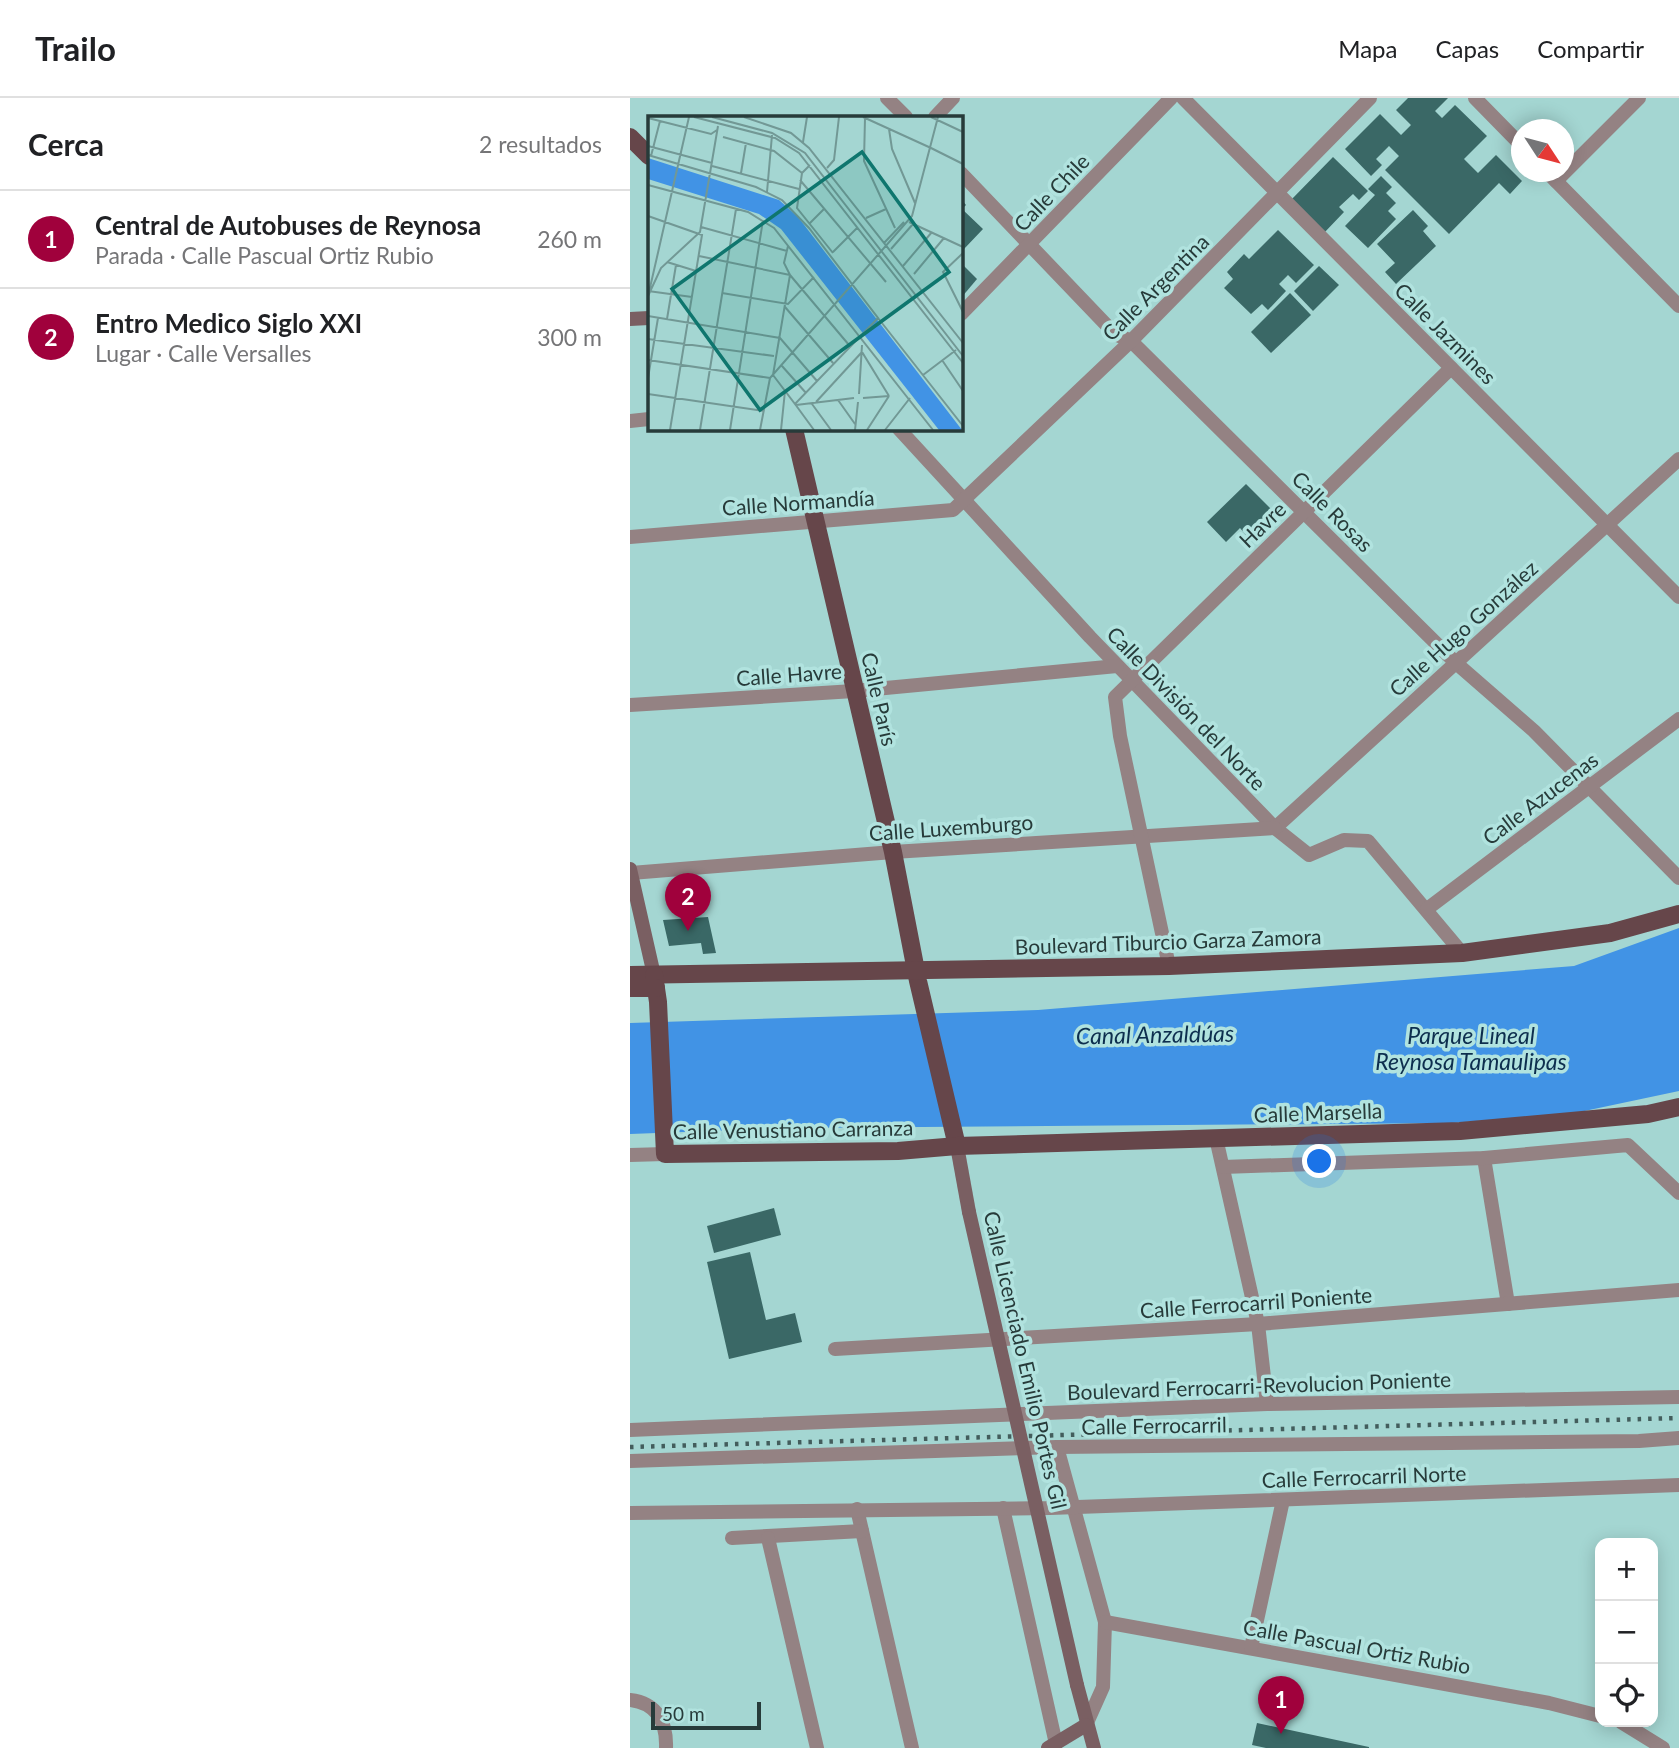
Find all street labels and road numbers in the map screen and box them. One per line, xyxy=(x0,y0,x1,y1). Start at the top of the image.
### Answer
street label: Calle Chile xyxy=(1008,148,1094,236)
street label: Calle Argentina xyxy=(1097,229,1213,345)
street label: Calle Jazmines xyxy=(1390,277,1502,389)
street label: Calle Rosas xyxy=(1287,465,1379,557)
street label: Calle Normandía xyxy=(721,484,875,520)
street label: Havre xyxy=(1234,496,1290,552)
street label: Calle Hugo González xyxy=(1384,555,1542,701)
street label: Calle División del Norte xyxy=(1102,621,1272,795)
street label: Calle París xyxy=(857,650,903,748)
street label: Calle Havre xyxy=(735,658,843,690)
street label: Calle Azucenas xyxy=(1477,747,1603,849)
street label: Calle Luxemburgo xyxy=(868,809,1034,845)
street label: Boulevard Tiburcio Garza Zamora xyxy=(1014,923,1322,959)
street label: Calle Marsella xyxy=(1253,1097,1383,1127)
street label: Calle Venustiano Carranza xyxy=(673,1114,913,1144)
street label: Calle Licenciado Emilio Portes Gil xyxy=(979,1209,1073,1511)
street label: Calle Ferrocarril Poniente xyxy=(1139,1281,1373,1323)
street label: Boulevard Ferrocarri-Revolucion Poniente xyxy=(1067,1366,1451,1404)
street label: Calle Ferrocarril xyxy=(1081,1411,1227,1439)
street label: Calle Ferrocarril Norte xyxy=(1261,1460,1467,1492)
street label: Calle Pascual Ortiz Rubio xyxy=(1241,1614,1473,1678)

